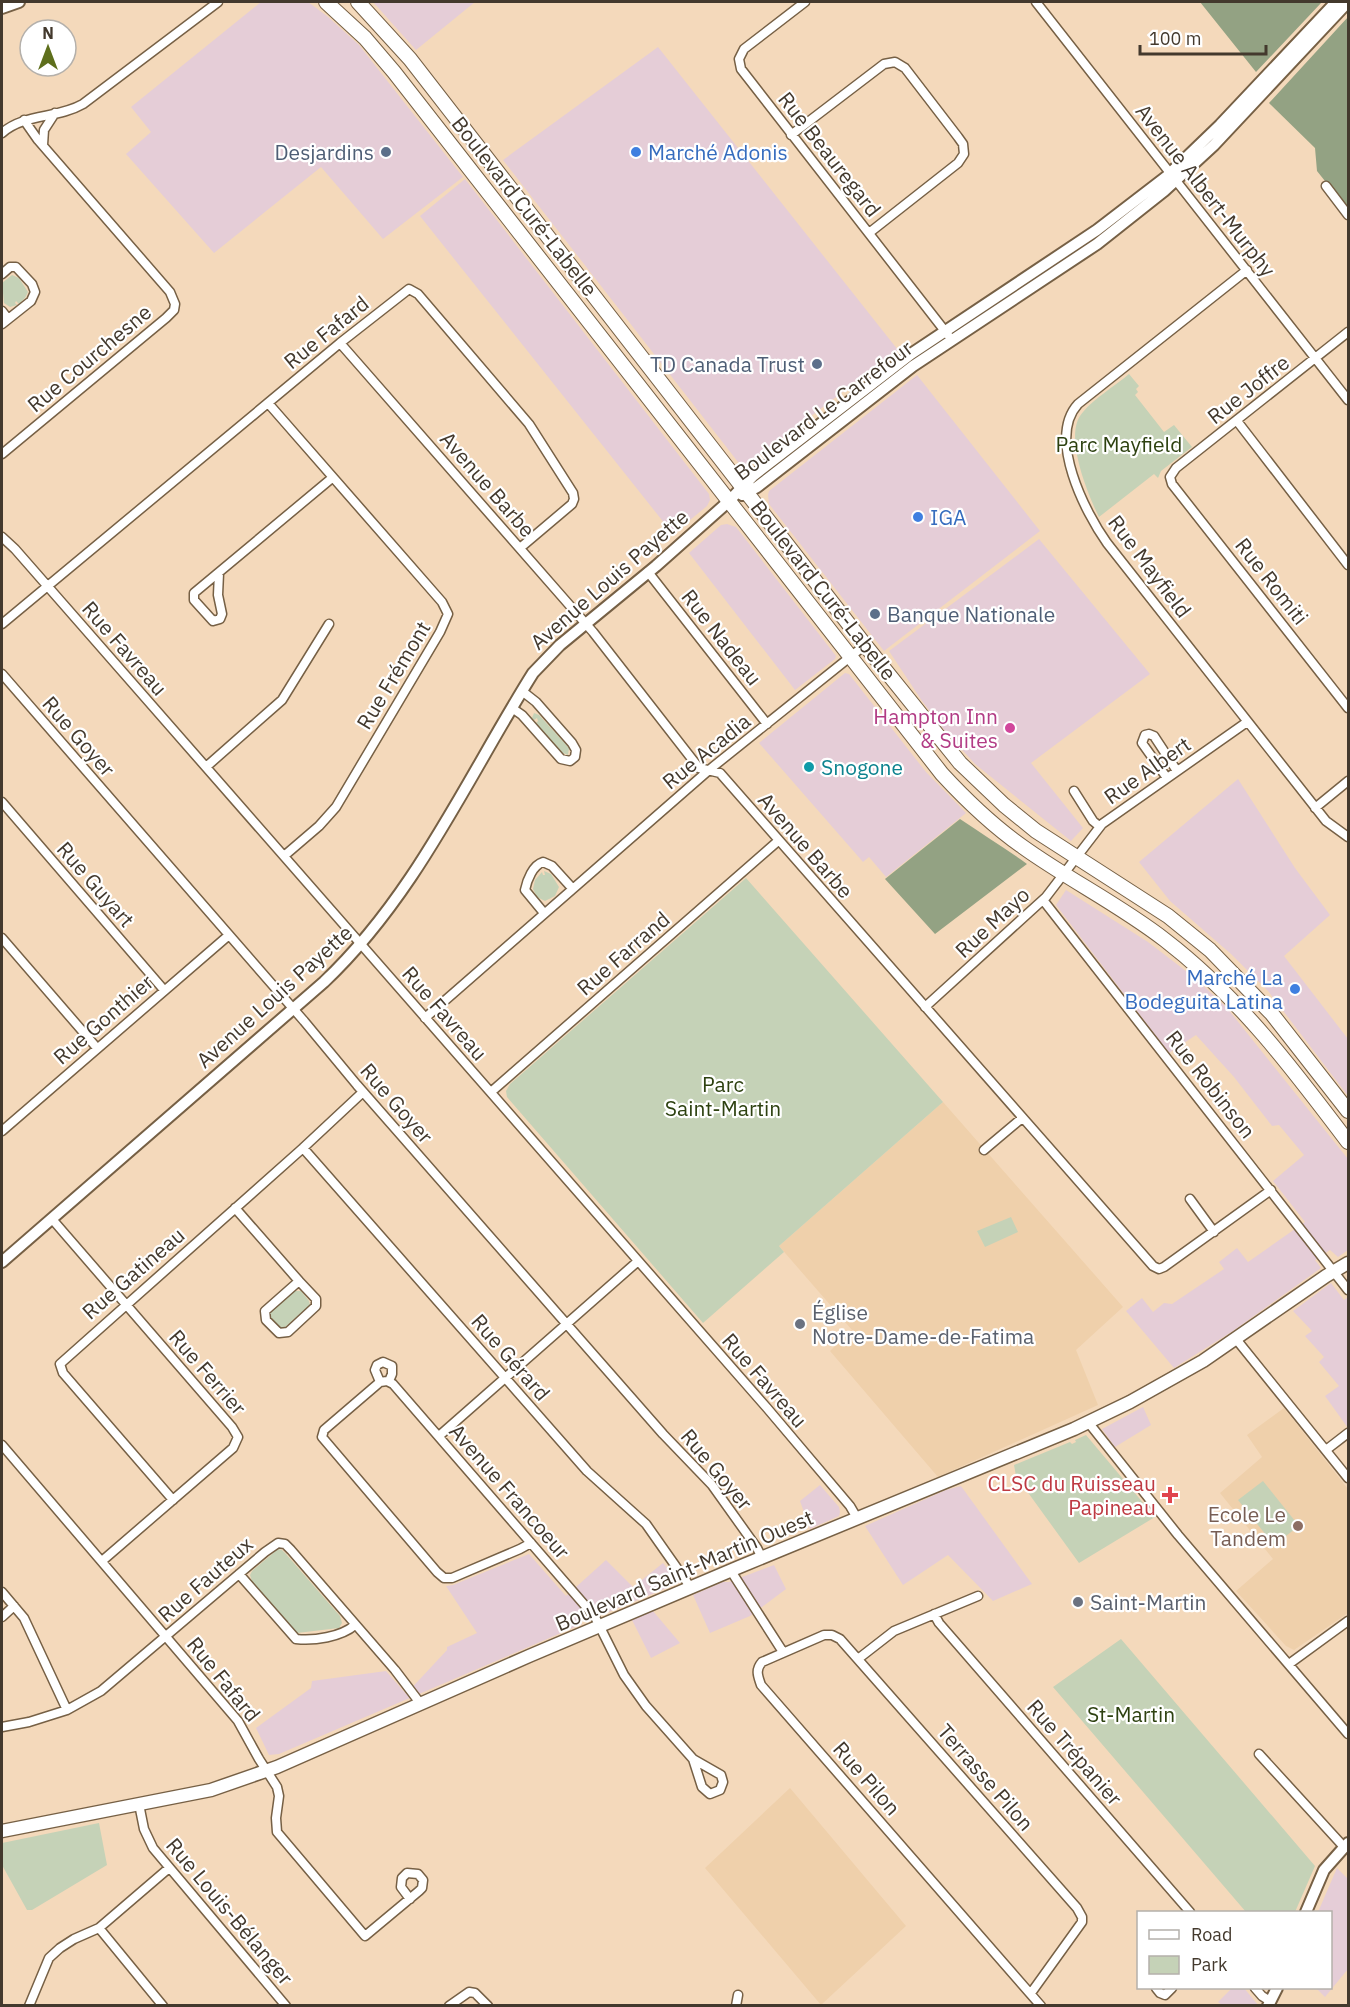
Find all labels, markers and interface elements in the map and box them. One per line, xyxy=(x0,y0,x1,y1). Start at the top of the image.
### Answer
north arrow xyxy=(18,18,78,78)
scale bar xyxy=(1140,18,1266,56)
text: N xyxy=(42,23,54,43)
text: 100 m xyxy=(1149,27,1201,50)
street label: Rue Beauregard xyxy=(772,86,888,222)
street label: Avenue Albert-Murphy xyxy=(1130,98,1283,283)
street label: Boulevard Curé-Labelle xyxy=(446,110,604,302)
place label: Desjardins xyxy=(275,138,374,166)
place label: Marché Adonis xyxy=(648,138,788,166)
marker: Desjardins xyxy=(379,145,393,159)
marker: Marché Adonis xyxy=(629,145,643,159)
street label: Rue Fafard xyxy=(278,289,374,375)
street label: Rue Courchesne xyxy=(21,298,157,418)
street label: Boulevard Le Carrefour xyxy=(728,333,918,486)
street label: Rue Joffre xyxy=(1201,348,1295,430)
place label: TD Canada Trust xyxy=(650,350,805,378)
marker: TD Canada Trust xyxy=(810,357,824,371)
street label: Avenue Barbe xyxy=(434,425,542,543)
park label: Parc Mayfield xyxy=(1056,430,1182,458)
street label: Boulevard Curé-Labelle xyxy=(745,494,903,686)
street label: Avenue Louis Payette xyxy=(524,502,694,656)
place label: IGA xyxy=(930,503,966,531)
street label: Rue Mayfield xyxy=(1102,509,1198,623)
marker: IGA xyxy=(911,510,925,524)
street label: Rue Romiti xyxy=(1229,532,1315,630)
street label: Rue Nadeau xyxy=(676,583,768,691)
street label: Rue Favreau xyxy=(76,595,174,701)
place label: Banque Nationale xyxy=(887,600,1055,628)
marker: Banque Nationale xyxy=(868,607,882,621)
street label: Rue Frémont xyxy=(350,616,436,734)
street label: Rue Goyer xyxy=(36,690,122,782)
place label: Hampton Inn & Suites xyxy=(873,702,998,754)
street label: Rue Acadia xyxy=(656,707,756,795)
marker: Hampton Inn & Suites xyxy=(1003,721,1017,735)
street label: Rue Albert xyxy=(1098,730,1196,810)
place label: Snogone xyxy=(821,753,903,781)
marker: Snogone xyxy=(802,760,816,774)
street label: Avenue Barbe xyxy=(752,786,860,904)
street label: Rue Guyart xyxy=(51,835,141,933)
street label: Rue Mayo xyxy=(949,880,1035,964)
street label: Rue Farrand xyxy=(571,905,675,1001)
street label: Avenue Louis Payette xyxy=(190,918,358,1074)
street label: Rue Favreau xyxy=(396,960,494,1066)
place label: Marché La Bodeguita Latina xyxy=(1125,963,1283,1015)
street label: Rue Gonthier xyxy=(47,968,159,1070)
marker: Marché La Bodeguita Latina xyxy=(1288,982,1302,996)
street label: Rue Robinson xyxy=(1160,1024,1262,1144)
street label: Rue Goyer xyxy=(354,1057,440,1149)
park label: Parc Saint-Martin xyxy=(665,1070,781,1122)
street label: Rue Gatineau xyxy=(76,1221,190,1325)
place label: Église Notre-Dame-de-Fatima xyxy=(812,1298,1034,1350)
street label: Rue Gérard xyxy=(465,1308,557,1406)
marker: Église Notre-Dame-de-Fatima xyxy=(793,1317,807,1331)
street label: Rue Ferrier xyxy=(163,1323,253,1421)
street label: Rue Favreau xyxy=(716,1327,814,1433)
street label: Avenue Francoeur xyxy=(443,1417,577,1565)
street label: Rue Goyer xyxy=(675,1423,759,1516)
place label: CLSC du Ruisseau Papineau xyxy=(988,1469,1156,1521)
marker: CLSC du Ruisseau Papineau xyxy=(1161,1486,1179,1504)
place label: Ecole Le Tandem xyxy=(1208,1500,1286,1552)
street label: Boulevard Saint-Martin Ouest xyxy=(551,1503,817,1637)
marker: Ecole Le Tandem xyxy=(1291,1519,1305,1533)
street label: Rue Fauteux xyxy=(152,1530,259,1628)
place label: Saint-Martin xyxy=(1090,1588,1207,1616)
marker: Saint-Martin xyxy=(1071,1595,1085,1609)
street label: Rue Fafard xyxy=(181,1631,267,1727)
street label: Rue Trépanier xyxy=(1021,1693,1129,1811)
park label: St-Martin xyxy=(1087,1700,1175,1728)
street label: Terrasse Pilon xyxy=(932,1718,1040,1836)
street label: Rue Pilon xyxy=(827,1735,907,1821)
street label: Rue Louis-Bélanger xyxy=(160,1832,300,1991)
legend xyxy=(1137,1911,1332,1989)
text: Road xyxy=(1191,1923,1232,1946)
text: Park xyxy=(1191,1953,1228,1976)

